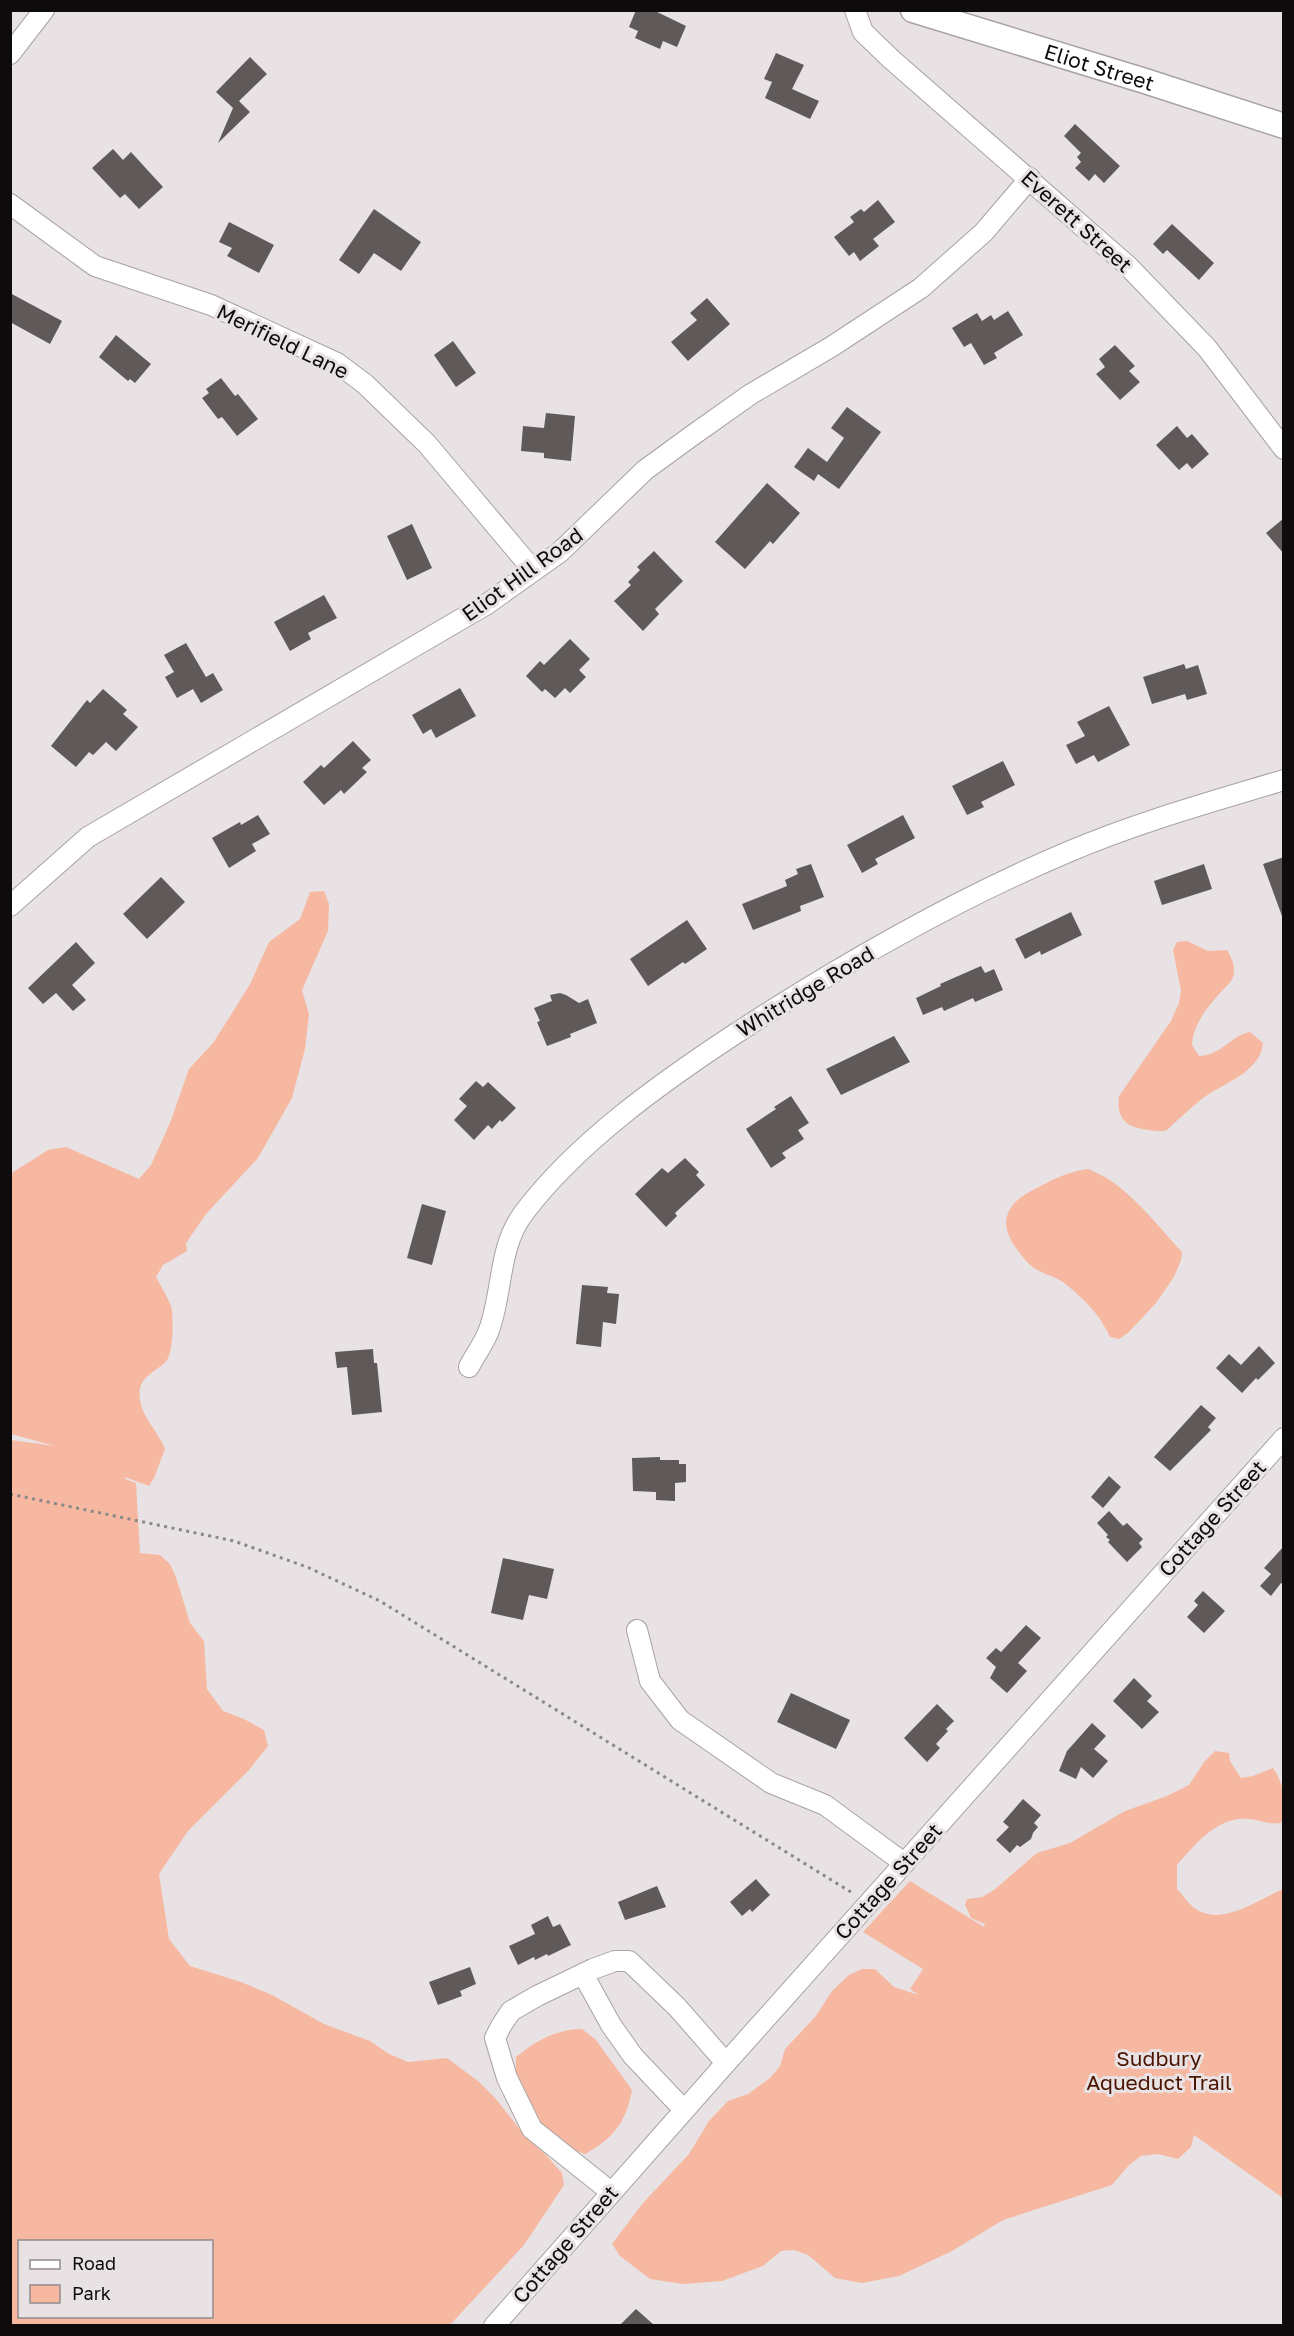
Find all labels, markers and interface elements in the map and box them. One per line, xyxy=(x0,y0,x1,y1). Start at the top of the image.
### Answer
street label: Eliot Street xyxy=(1041,38,1158,96)
street label: Everett Street xyxy=(1016,164,1138,278)
street label: Merifield Lane xyxy=(213,298,353,384)
street label: Eliot Hill Road xyxy=(456,521,588,627)
street label: Whitridge Road xyxy=(732,940,878,1042)
street label: Cottage Street xyxy=(1153,1454,1271,1582)
street label: Cottage Street xyxy=(829,1817,947,1945)
park label: Sudbury Aqueduct Trail xyxy=(1086,2045,1232,2095)
street label: Cottage Street xyxy=(507,2180,623,2308)
legend xyxy=(18,2240,213,2318)
text: Road xyxy=(72,2252,116,2274)
text: Park xyxy=(72,2282,111,2304)

